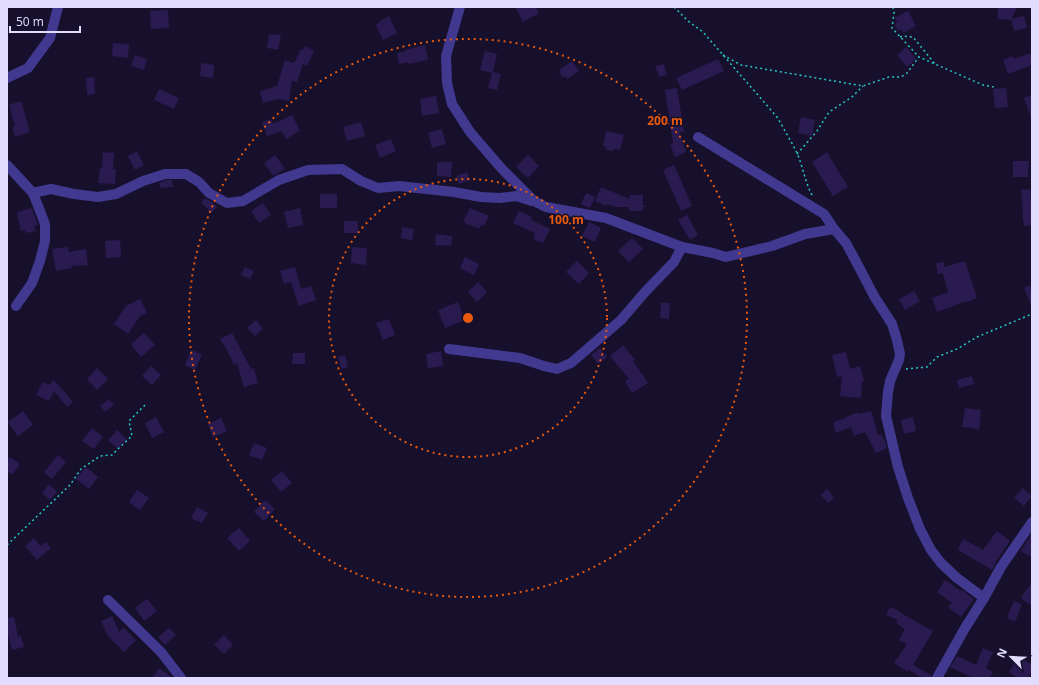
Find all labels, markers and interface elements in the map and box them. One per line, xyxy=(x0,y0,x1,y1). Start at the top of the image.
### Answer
scale bar xyxy=(10,8,80,34)
text: 50 m xyxy=(16,13,44,30)
text: 200 m xyxy=(647,112,683,129)
text: 100 m xyxy=(548,211,584,228)
centre of rings xyxy=(461,311,475,325)
north arrow xyxy=(991,637,1031,677)
text: N xyxy=(993,646,1010,660)

